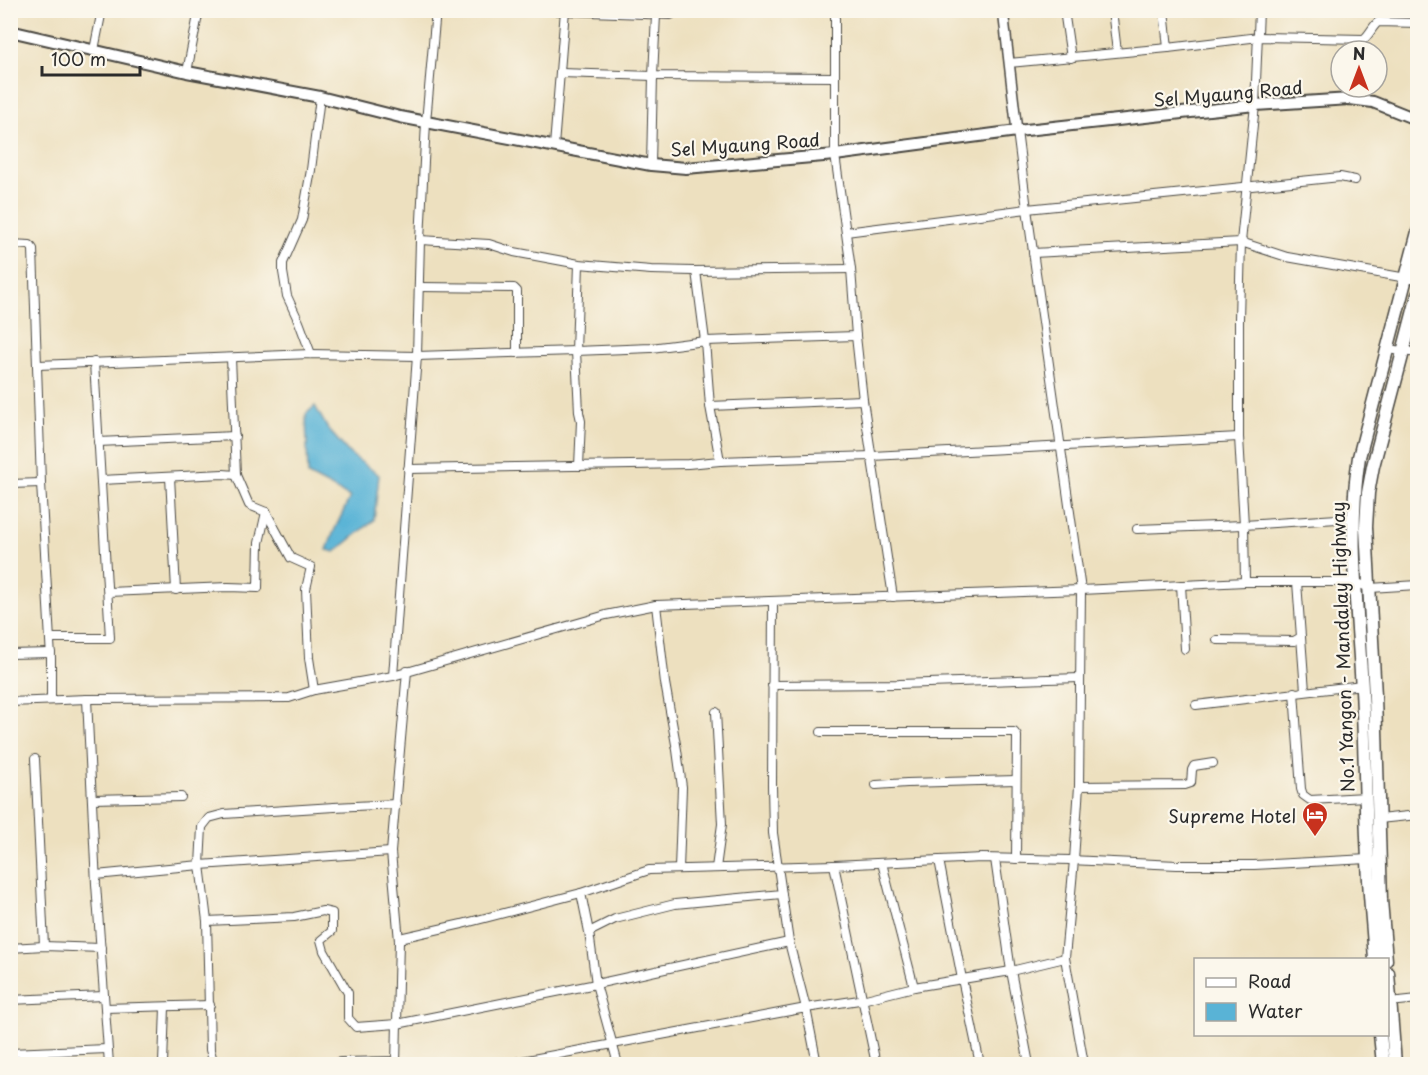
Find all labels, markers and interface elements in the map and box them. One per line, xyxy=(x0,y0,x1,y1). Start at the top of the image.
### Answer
scale bar xyxy=(42,39,140,77)
north arrow xyxy=(1329,39,1389,99)
text: N xyxy=(1353,41,1365,65)
text: 100 m xyxy=(51,45,106,72)
street label: Sel Myaung Road xyxy=(1152,73,1304,113)
street label: Sel Myaung Road xyxy=(669,125,821,163)
street label: No.1 Yangon - Mandalay Highway xyxy=(1323,501,1361,793)
hotel icon: Supreme Hotel xyxy=(1300,800,1330,838)
place label: Supreme Hotel xyxy=(1168,802,1296,829)
legend xyxy=(1194,958,1389,1036)
text: Road xyxy=(1248,967,1292,994)
text: Water xyxy=(1248,997,1303,1024)

